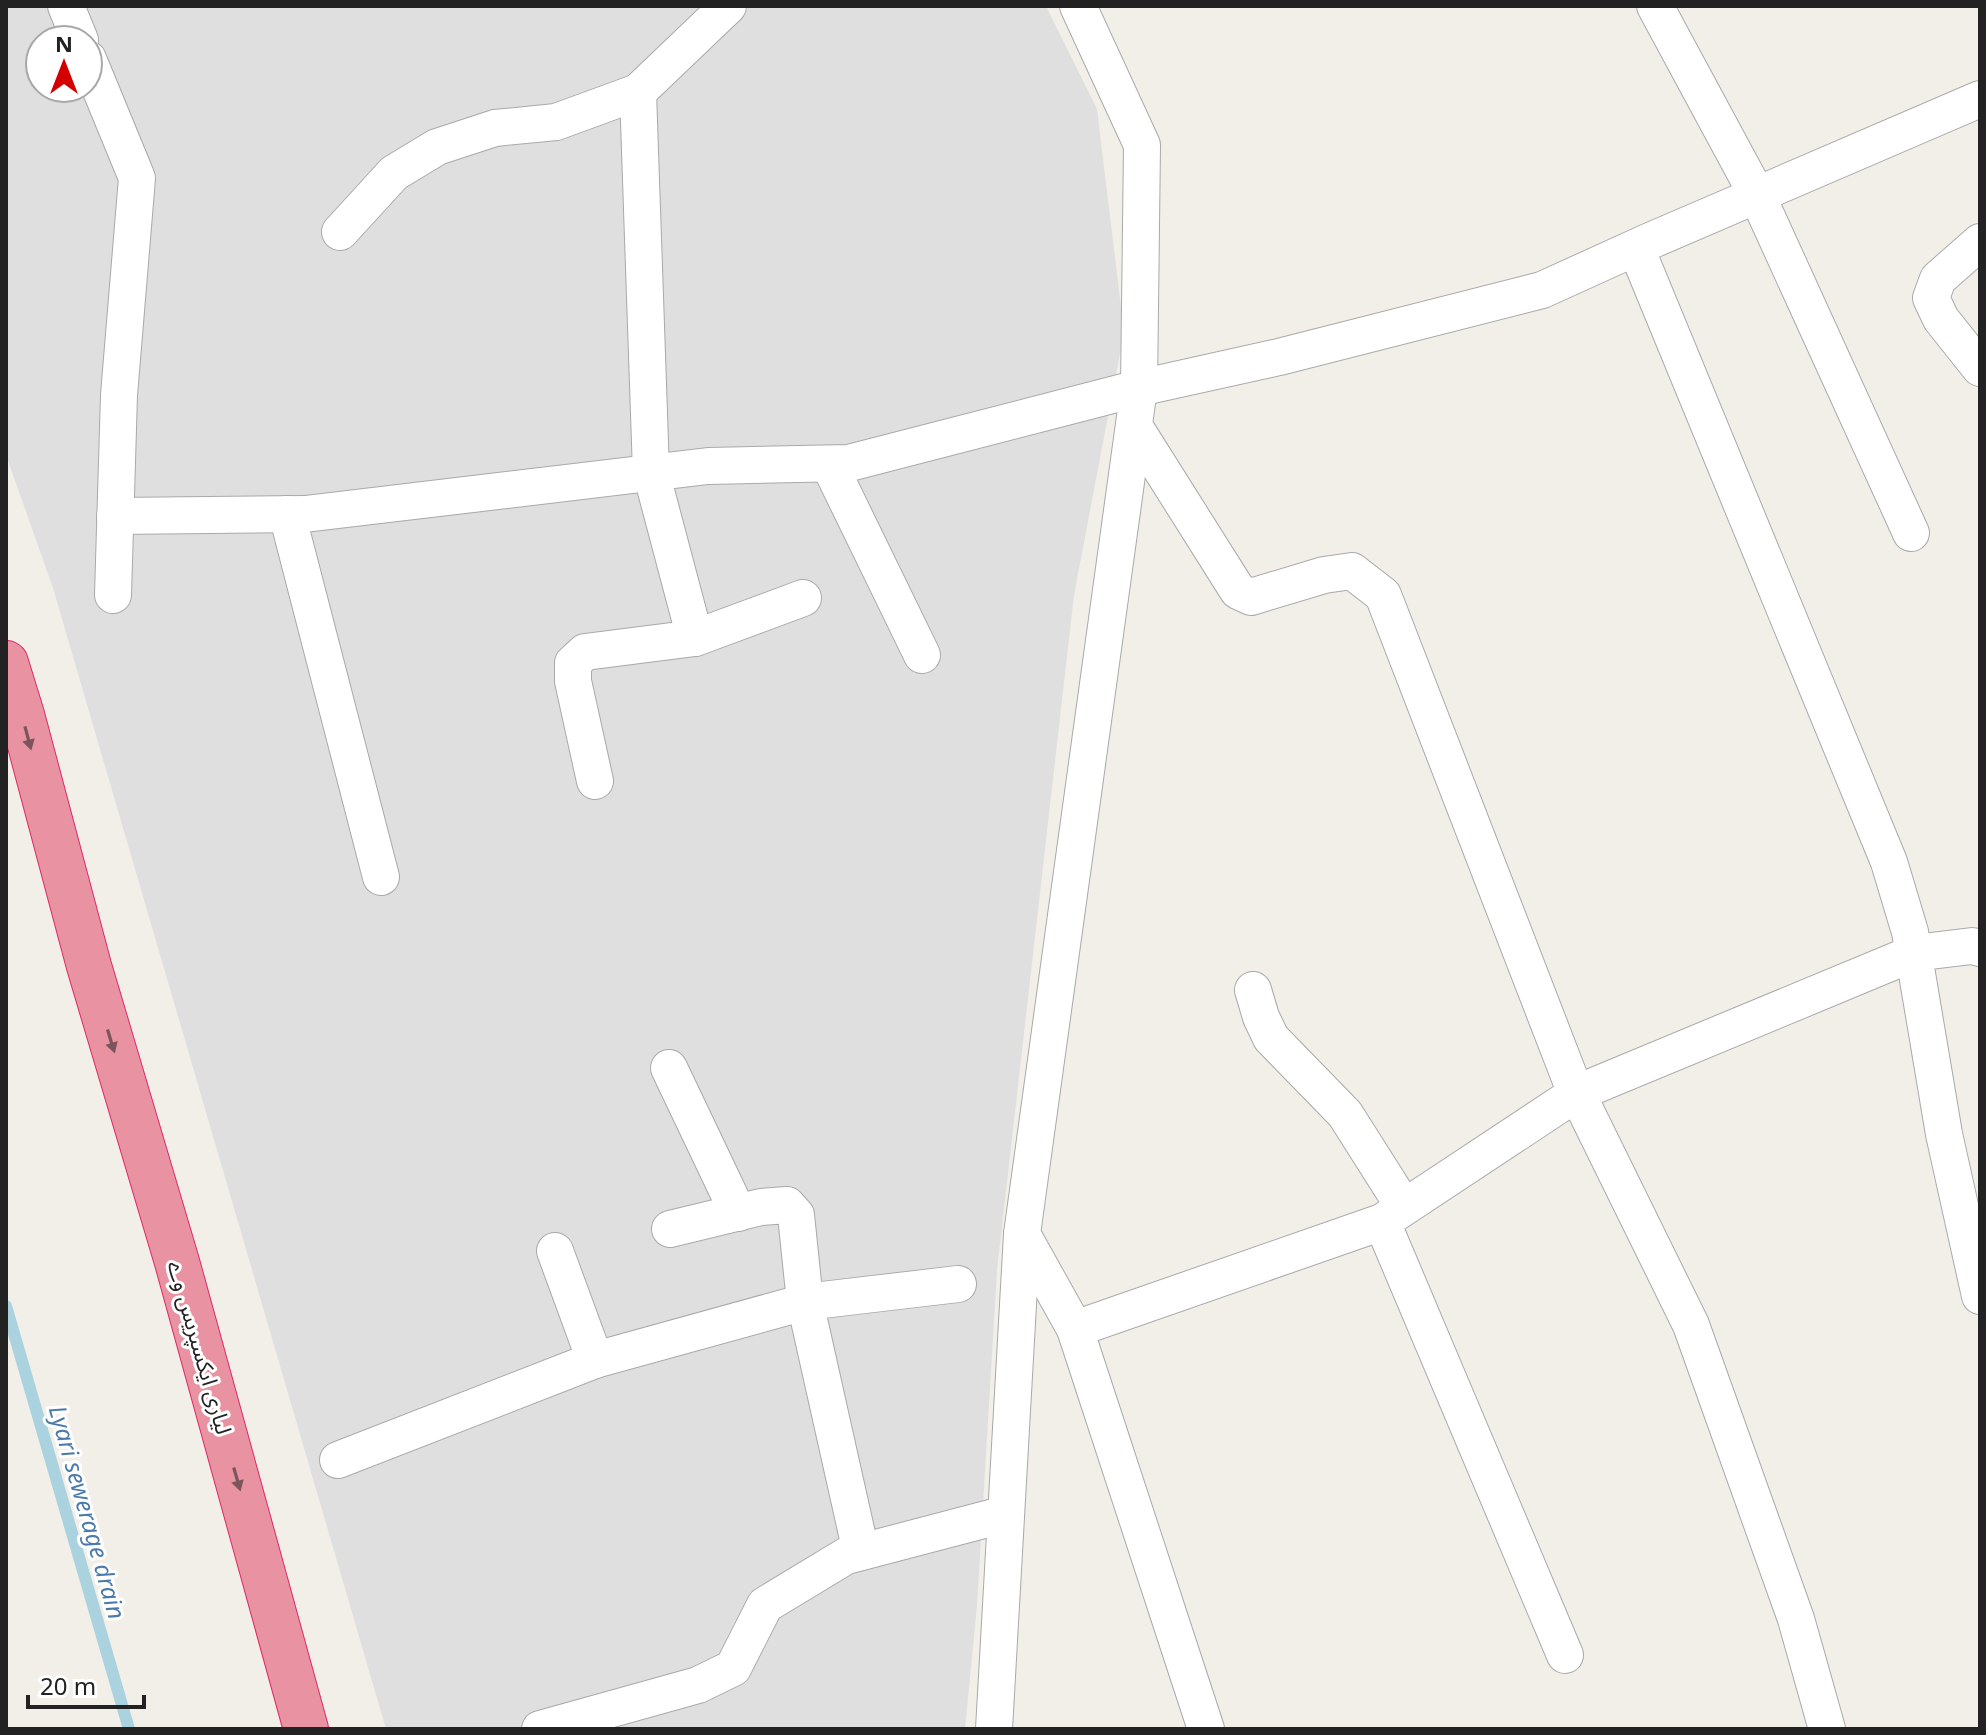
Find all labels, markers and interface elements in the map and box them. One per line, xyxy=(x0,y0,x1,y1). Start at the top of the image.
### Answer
north arrow xyxy=(24,24,104,104)
text: N xyxy=(55,28,73,58)
one-way arrow xyxy=(22,726,35,750)
one-way arrow xyxy=(105,1029,118,1053)
street label: لیاری ایکسپریس وے xyxy=(161,1257,240,1438)
water label: Lyari sewerage drain xyxy=(42,1401,134,1623)
one-way arrow xyxy=(232,1467,244,1492)
scale bar xyxy=(28,1659,144,1709)
text: 20 m xyxy=(40,1669,96,1702)

